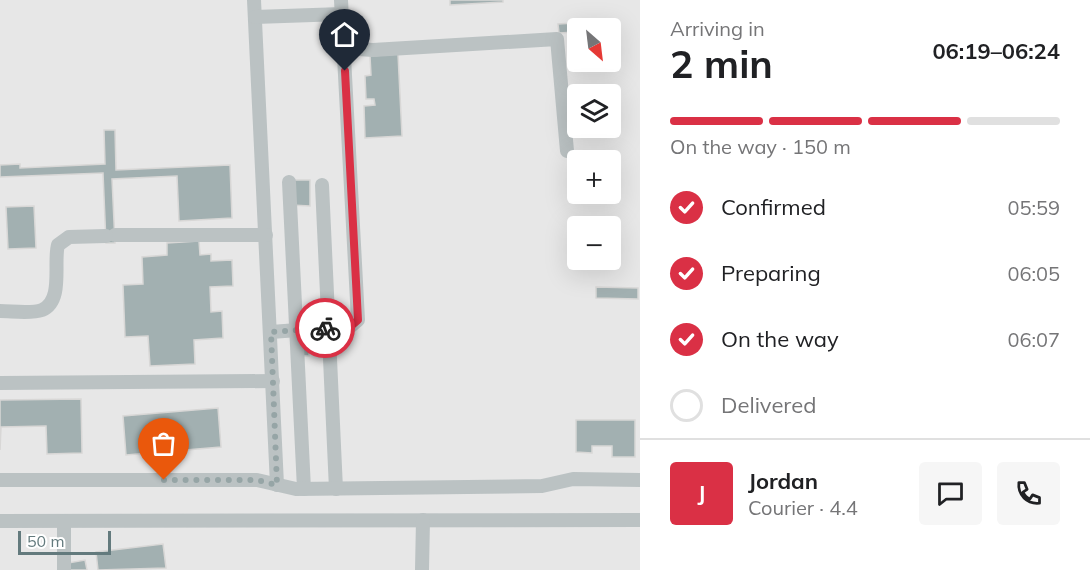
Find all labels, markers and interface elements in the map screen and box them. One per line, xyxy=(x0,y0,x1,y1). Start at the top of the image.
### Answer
pin xyxy=(319,9,370,71)
text: Arriving in xyxy=(670,16,765,41)
icon: home xyxy=(328,18,361,51)
north arrow xyxy=(567,18,621,72)
map controls xyxy=(567,18,621,270)
text: 06:19–06:24 xyxy=(932,37,1060,65)
text: 2 min xyxy=(670,39,773,88)
button: layers xyxy=(567,84,621,138)
text: On the way · 150 m xyxy=(670,134,851,159)
button: + xyxy=(567,150,621,204)
icon: check xyxy=(670,191,703,224)
text: Confirmed xyxy=(721,193,826,221)
text: 05:59 xyxy=(1007,195,1060,220)
button: − xyxy=(567,216,621,270)
icon: check xyxy=(670,257,703,290)
text: Preparing xyxy=(721,259,821,287)
text: 06:05 xyxy=(1007,261,1060,286)
courier xyxy=(295,298,355,358)
icon: bike xyxy=(309,312,342,345)
icon: check xyxy=(670,323,703,356)
text: On the way xyxy=(721,325,839,353)
text: 06:07 xyxy=(1007,327,1060,352)
text: Delivered xyxy=(721,391,816,419)
pin xyxy=(138,418,189,480)
icon: bag xyxy=(147,427,180,460)
button: chat xyxy=(919,462,982,525)
button: phone xyxy=(997,462,1060,525)
text: Jordan xyxy=(748,467,818,495)
text: J xyxy=(698,479,705,507)
text: Courier · 4.4 xyxy=(748,495,858,520)
scale bar xyxy=(18,528,111,556)
text: 50 m xyxy=(27,531,64,551)

